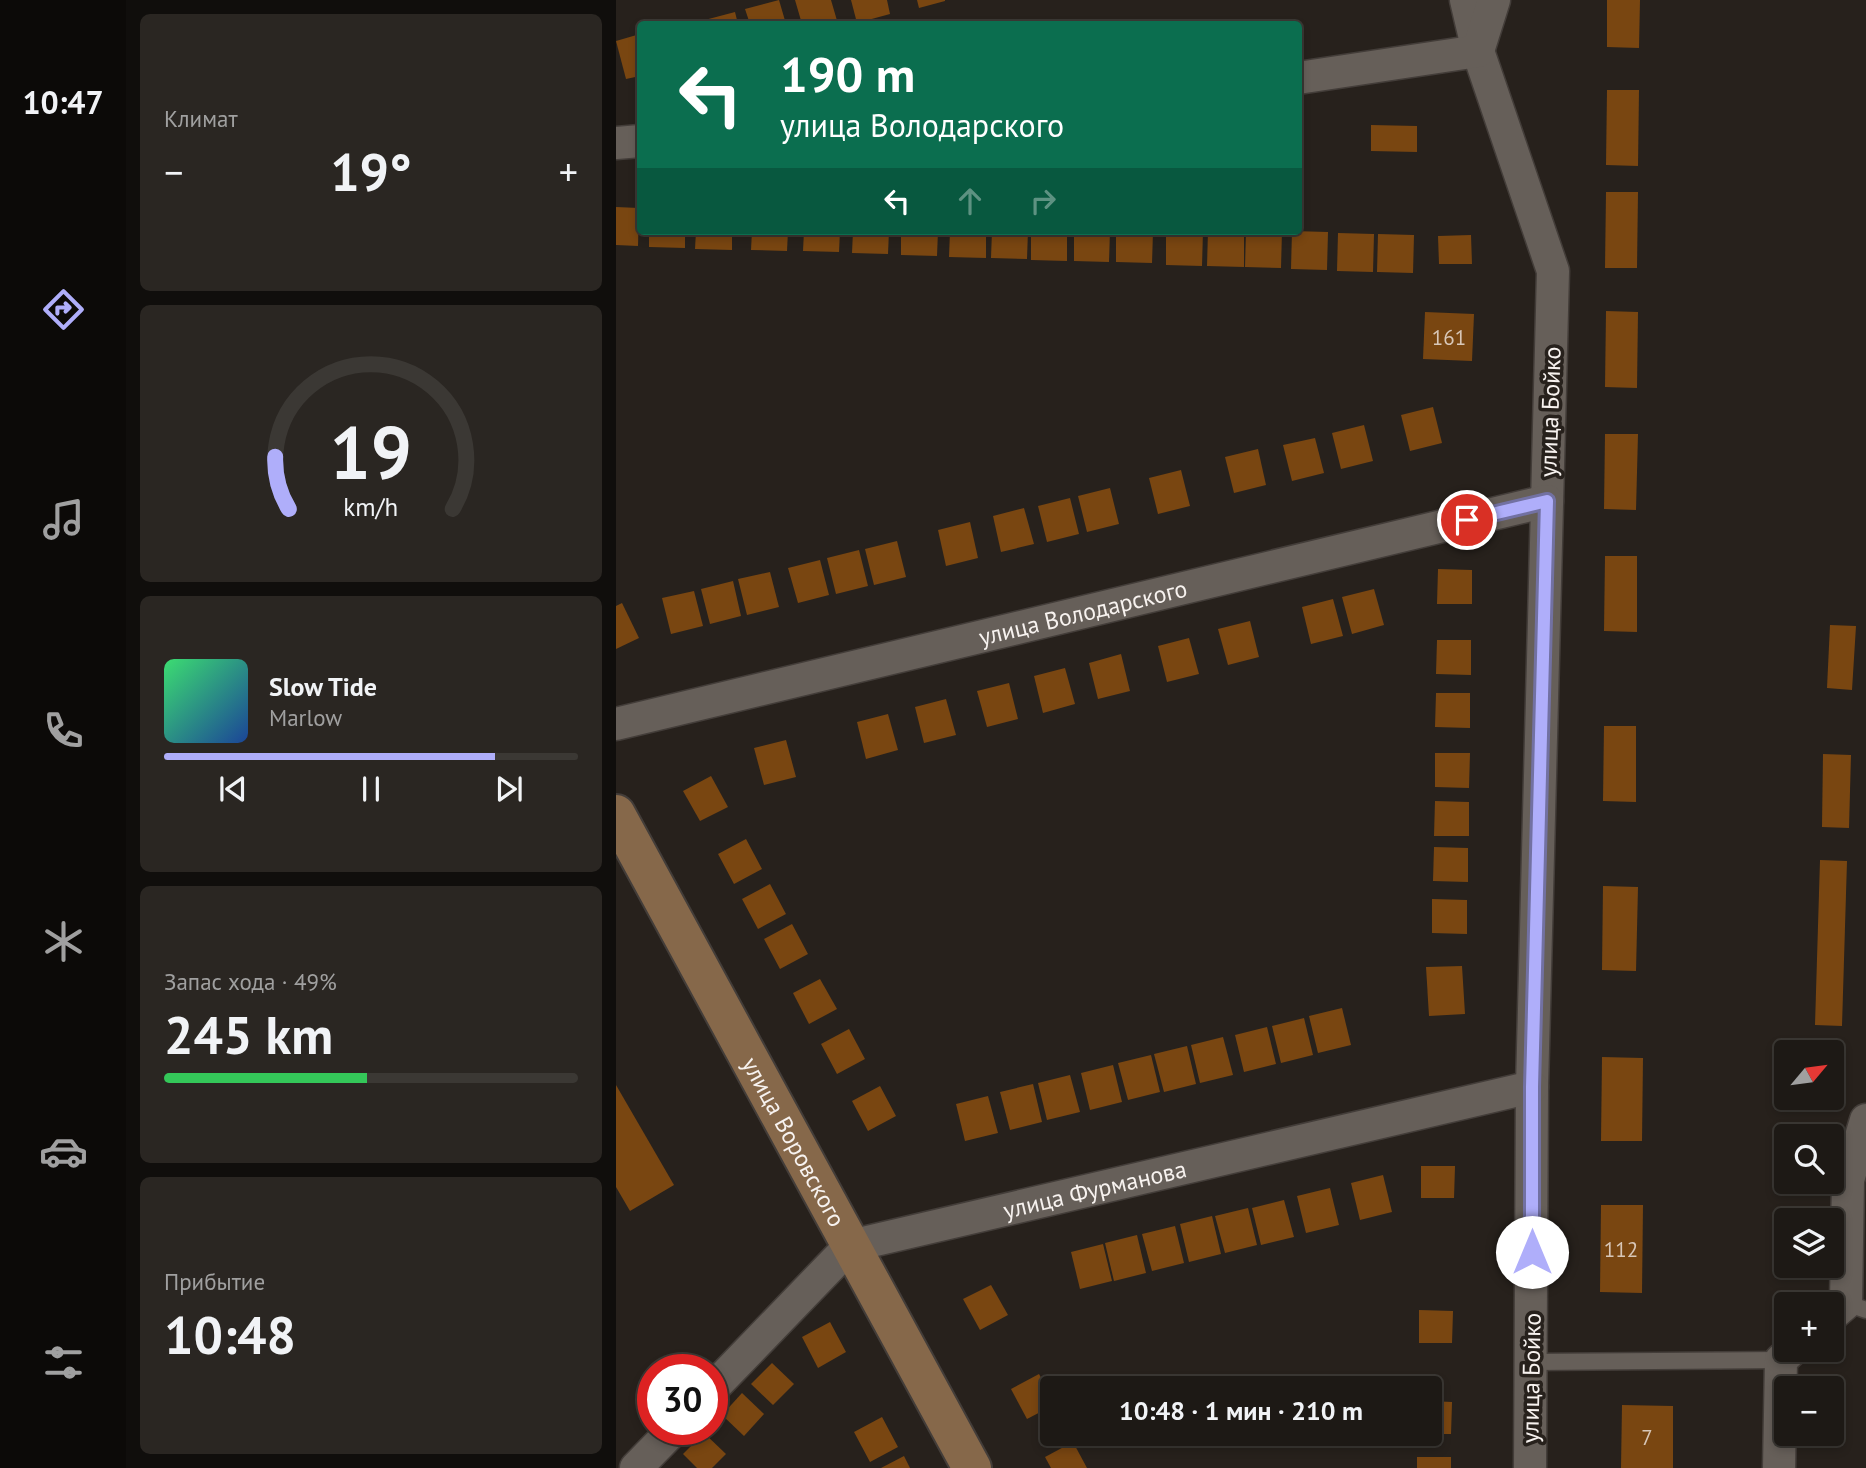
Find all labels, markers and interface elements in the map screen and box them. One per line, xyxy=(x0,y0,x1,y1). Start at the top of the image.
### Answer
text: 190 m xyxy=(780,42,915,106)
icon: left xyxy=(665,49,756,140)
text: 10:47 xyxy=(22,81,104,123)
text: Климат xyxy=(164,104,238,133)
text: улица Володарского xyxy=(780,104,1064,146)
text: 19° xyxy=(330,138,412,205)
text: − xyxy=(164,147,183,196)
text: + xyxy=(559,147,578,196)
icon: left xyxy=(878,182,916,220)
icon: ahead xyxy=(951,182,989,220)
icon: right xyxy=(1024,182,1062,220)
icon: directions xyxy=(39,285,88,334)
house number: 161 xyxy=(1432,324,1466,351)
street label: улица Бойко xyxy=(1532,346,1568,478)
text: 19 xyxy=(330,406,412,500)
pin xyxy=(1437,490,1497,550)
text: km/h xyxy=(344,491,398,523)
icon: music xyxy=(39,495,88,544)
icon: arrive xyxy=(1448,501,1486,539)
street label: улица Володарского xyxy=(975,572,1190,652)
text: Slow Tide xyxy=(269,670,377,703)
text: Marlow xyxy=(269,703,342,732)
icon: phone xyxy=(39,706,88,755)
icon: previous xyxy=(214,770,252,808)
icon: pause xyxy=(352,770,390,808)
icon: next xyxy=(490,770,528,808)
icon: climate xyxy=(39,917,88,966)
text: Запас хода · 49% xyxy=(164,967,337,996)
text: 245 km xyxy=(164,1001,333,1068)
north arrow xyxy=(1774,1040,1844,1110)
map controls xyxy=(1774,1040,1844,1446)
street label: улица Воровского xyxy=(736,1051,853,1232)
button: search xyxy=(1774,1124,1844,1194)
icon: car xyxy=(39,1127,88,1176)
street label: улица Фурманова xyxy=(1000,1153,1189,1225)
button: layers xyxy=(1774,1208,1844,1278)
position arrow xyxy=(1495,1215,1569,1289)
house number: 112 xyxy=(1604,1236,1638,1263)
text: Прибытие xyxy=(164,1267,265,1296)
button: + xyxy=(1774,1292,1844,1362)
text: 10:48 xyxy=(164,1301,296,1368)
street label: улица Бойко xyxy=(1514,1312,1548,1444)
icon: filters xyxy=(39,1338,88,1387)
speed limit sign: 30 xyxy=(637,1354,728,1445)
button: − xyxy=(1774,1376,1844,1446)
text: 10:48 · 1 мин · 210 m xyxy=(1119,1394,1363,1427)
house number: 7 xyxy=(1641,1424,1653,1451)

